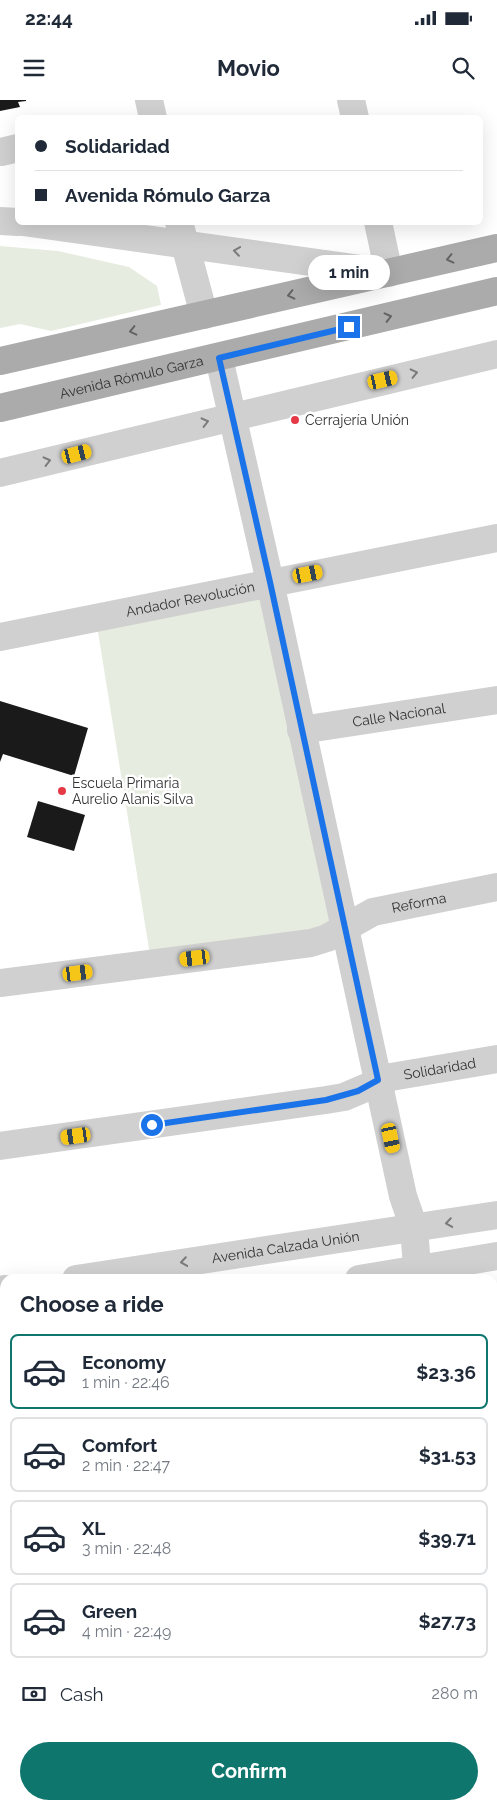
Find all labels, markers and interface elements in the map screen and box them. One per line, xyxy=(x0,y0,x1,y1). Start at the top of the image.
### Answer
text: 22:44 xyxy=(25,7,73,29)
icon: menu xyxy=(20,54,48,82)
icon: search xyxy=(449,54,477,82)
text: Movio xyxy=(217,55,280,81)
text: Solidaridad xyxy=(65,135,170,157)
text: Avenida Rómulo Garza xyxy=(65,184,270,206)
one-way arrow xyxy=(232,246,240,257)
one-way arrow xyxy=(445,253,454,264)
callout: 1 min xyxy=(308,254,390,290)
text: 1 min xyxy=(329,263,369,282)
one-way arrow xyxy=(287,289,296,300)
one-way arrow xyxy=(384,312,393,323)
route end xyxy=(338,316,360,338)
one-way arrow xyxy=(128,325,137,336)
street label: Avenida Rómulo Garza xyxy=(58,352,205,402)
one-way arrow xyxy=(410,368,419,379)
car xyxy=(366,369,399,391)
place label: Cerrajería Unión xyxy=(305,412,409,428)
marker: Cerrajería Unión xyxy=(289,414,301,426)
one-way arrow xyxy=(201,417,210,428)
car xyxy=(60,443,93,465)
one-way arrow xyxy=(43,456,52,467)
car xyxy=(291,564,324,584)
street label: Andador Revolución xyxy=(124,578,256,620)
street label: Calle Nacional xyxy=(351,700,447,730)
place label: Escuela Primaria Aurelio Alanis Silva xyxy=(72,775,193,807)
marker: Escuela Primaria Aurelio Alanis Silva xyxy=(56,785,68,797)
street label: Reforma xyxy=(390,889,448,916)
car xyxy=(179,949,210,967)
car xyxy=(62,964,93,982)
street label: Solidaridad xyxy=(402,1055,477,1083)
route start xyxy=(141,1114,163,1136)
car xyxy=(380,1122,401,1154)
car xyxy=(60,1126,91,1146)
one-way arrow xyxy=(444,1217,453,1227)
street label: Avenida Calzada Unión xyxy=(211,1228,361,1266)
one-way arrow xyxy=(180,1257,189,1267)
text: Choose a ride xyxy=(20,1291,164,1317)
icon: car xyxy=(22,1349,67,1394)
text: Economy xyxy=(82,1351,166,1373)
text: $23.36 xyxy=(416,1361,476,1383)
text: 1 min · 22:46 xyxy=(82,1373,170,1392)
icon: car xyxy=(22,1432,67,1477)
text: Comfort xyxy=(82,1434,157,1456)
text: $31.53 xyxy=(419,1444,476,1466)
text: 2 min · 22:47 xyxy=(82,1456,170,1475)
icon: car xyxy=(22,1515,67,1560)
text: XL xyxy=(82,1517,105,1539)
text: $39.71 xyxy=(418,1527,476,1549)
text: 3 min · 22:48 xyxy=(82,1539,171,1558)
icon: car xyxy=(22,1598,67,1643)
text: Green xyxy=(82,1600,137,1622)
text: $27.73 xyxy=(418,1610,476,1632)
text: 4 min · 22:49 xyxy=(82,1622,171,1641)
icon: cash xyxy=(20,1680,48,1708)
text: Cash xyxy=(60,1683,104,1705)
text: 280 m xyxy=(432,1684,478,1703)
button: Confirm xyxy=(20,1742,478,1800)

